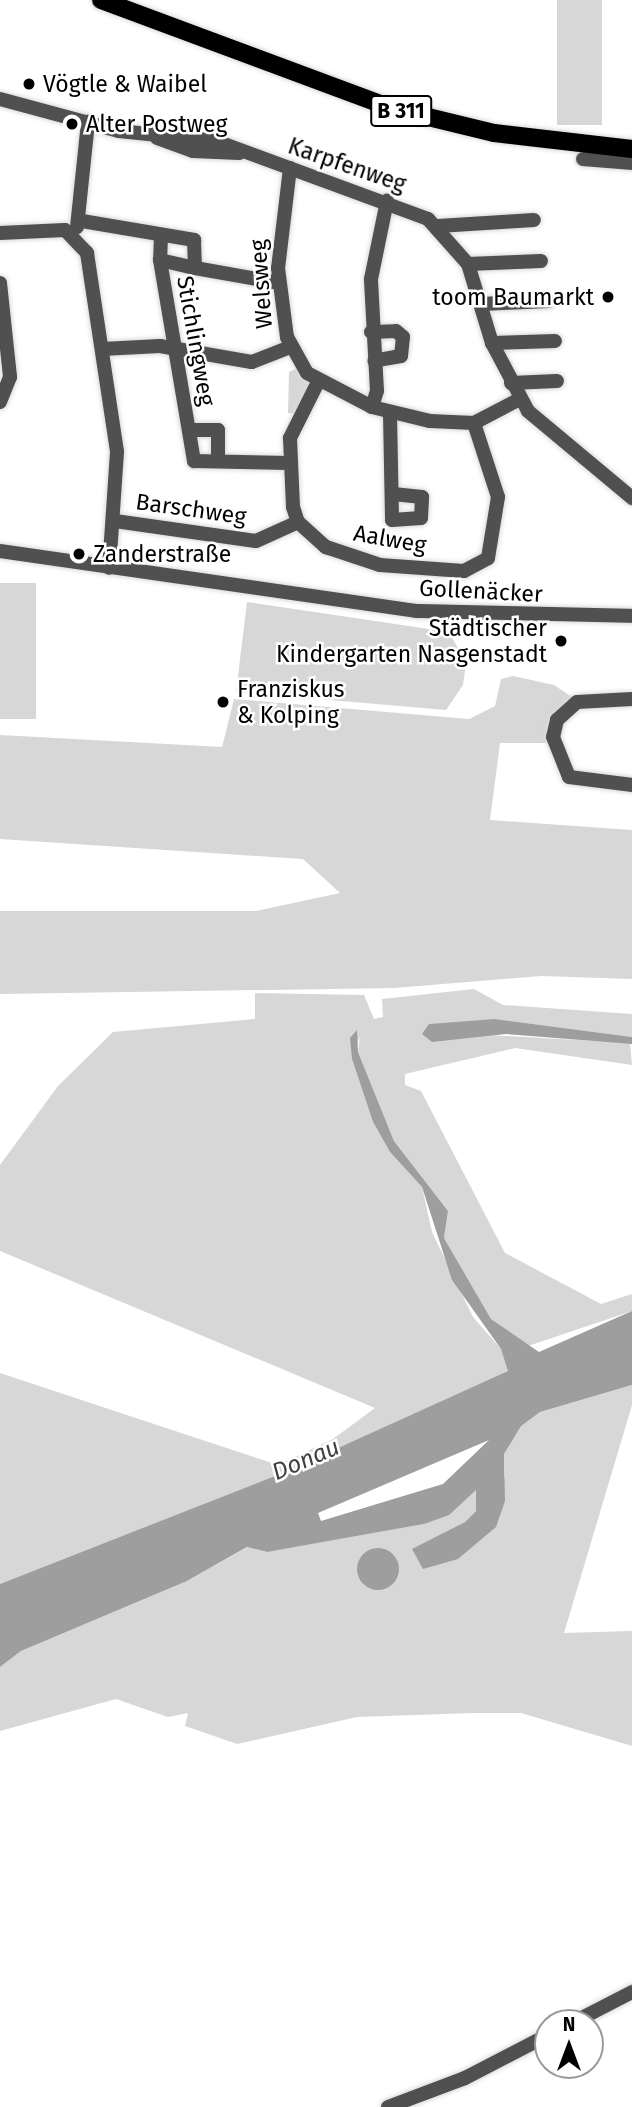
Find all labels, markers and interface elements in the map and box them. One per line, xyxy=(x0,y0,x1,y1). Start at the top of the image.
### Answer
place label: Vögtle & Waibel xyxy=(43,70,207,98)
marker: Vögtle & Waibel xyxy=(21,76,37,92)
road number: B 311 xyxy=(370,94,432,128)
place label: Alter Postweg xyxy=(86,110,228,138)
marker: Alter Postweg xyxy=(64,116,80,132)
street label: Karpfenweg xyxy=(284,132,410,198)
street label: Welsweg xyxy=(244,238,278,330)
street label: Stichlingweg xyxy=(171,274,221,408)
place label: toom Baumarkt xyxy=(432,283,594,311)
marker: toom Baumarkt xyxy=(600,289,616,305)
street label: Barschweg xyxy=(134,488,248,530)
street label: Aalweg xyxy=(352,519,428,559)
place label: Zanderstraße xyxy=(93,540,231,568)
marker: Zanderstraße xyxy=(71,546,87,562)
street label: Gollenäcker xyxy=(418,574,544,608)
place label: Städtischer Kindergarten Nasgenstadt xyxy=(276,614,547,668)
marker: Städtischer Kindergarten Nasgenstadt xyxy=(553,633,569,649)
place label: Franziskus & Kolping xyxy=(237,675,345,729)
marker: Franziskus & Kolping xyxy=(215,694,231,710)
water label: Donau xyxy=(268,1433,344,1487)
north arrow xyxy=(534,2009,604,2079)
text: N xyxy=(563,2013,575,2036)

